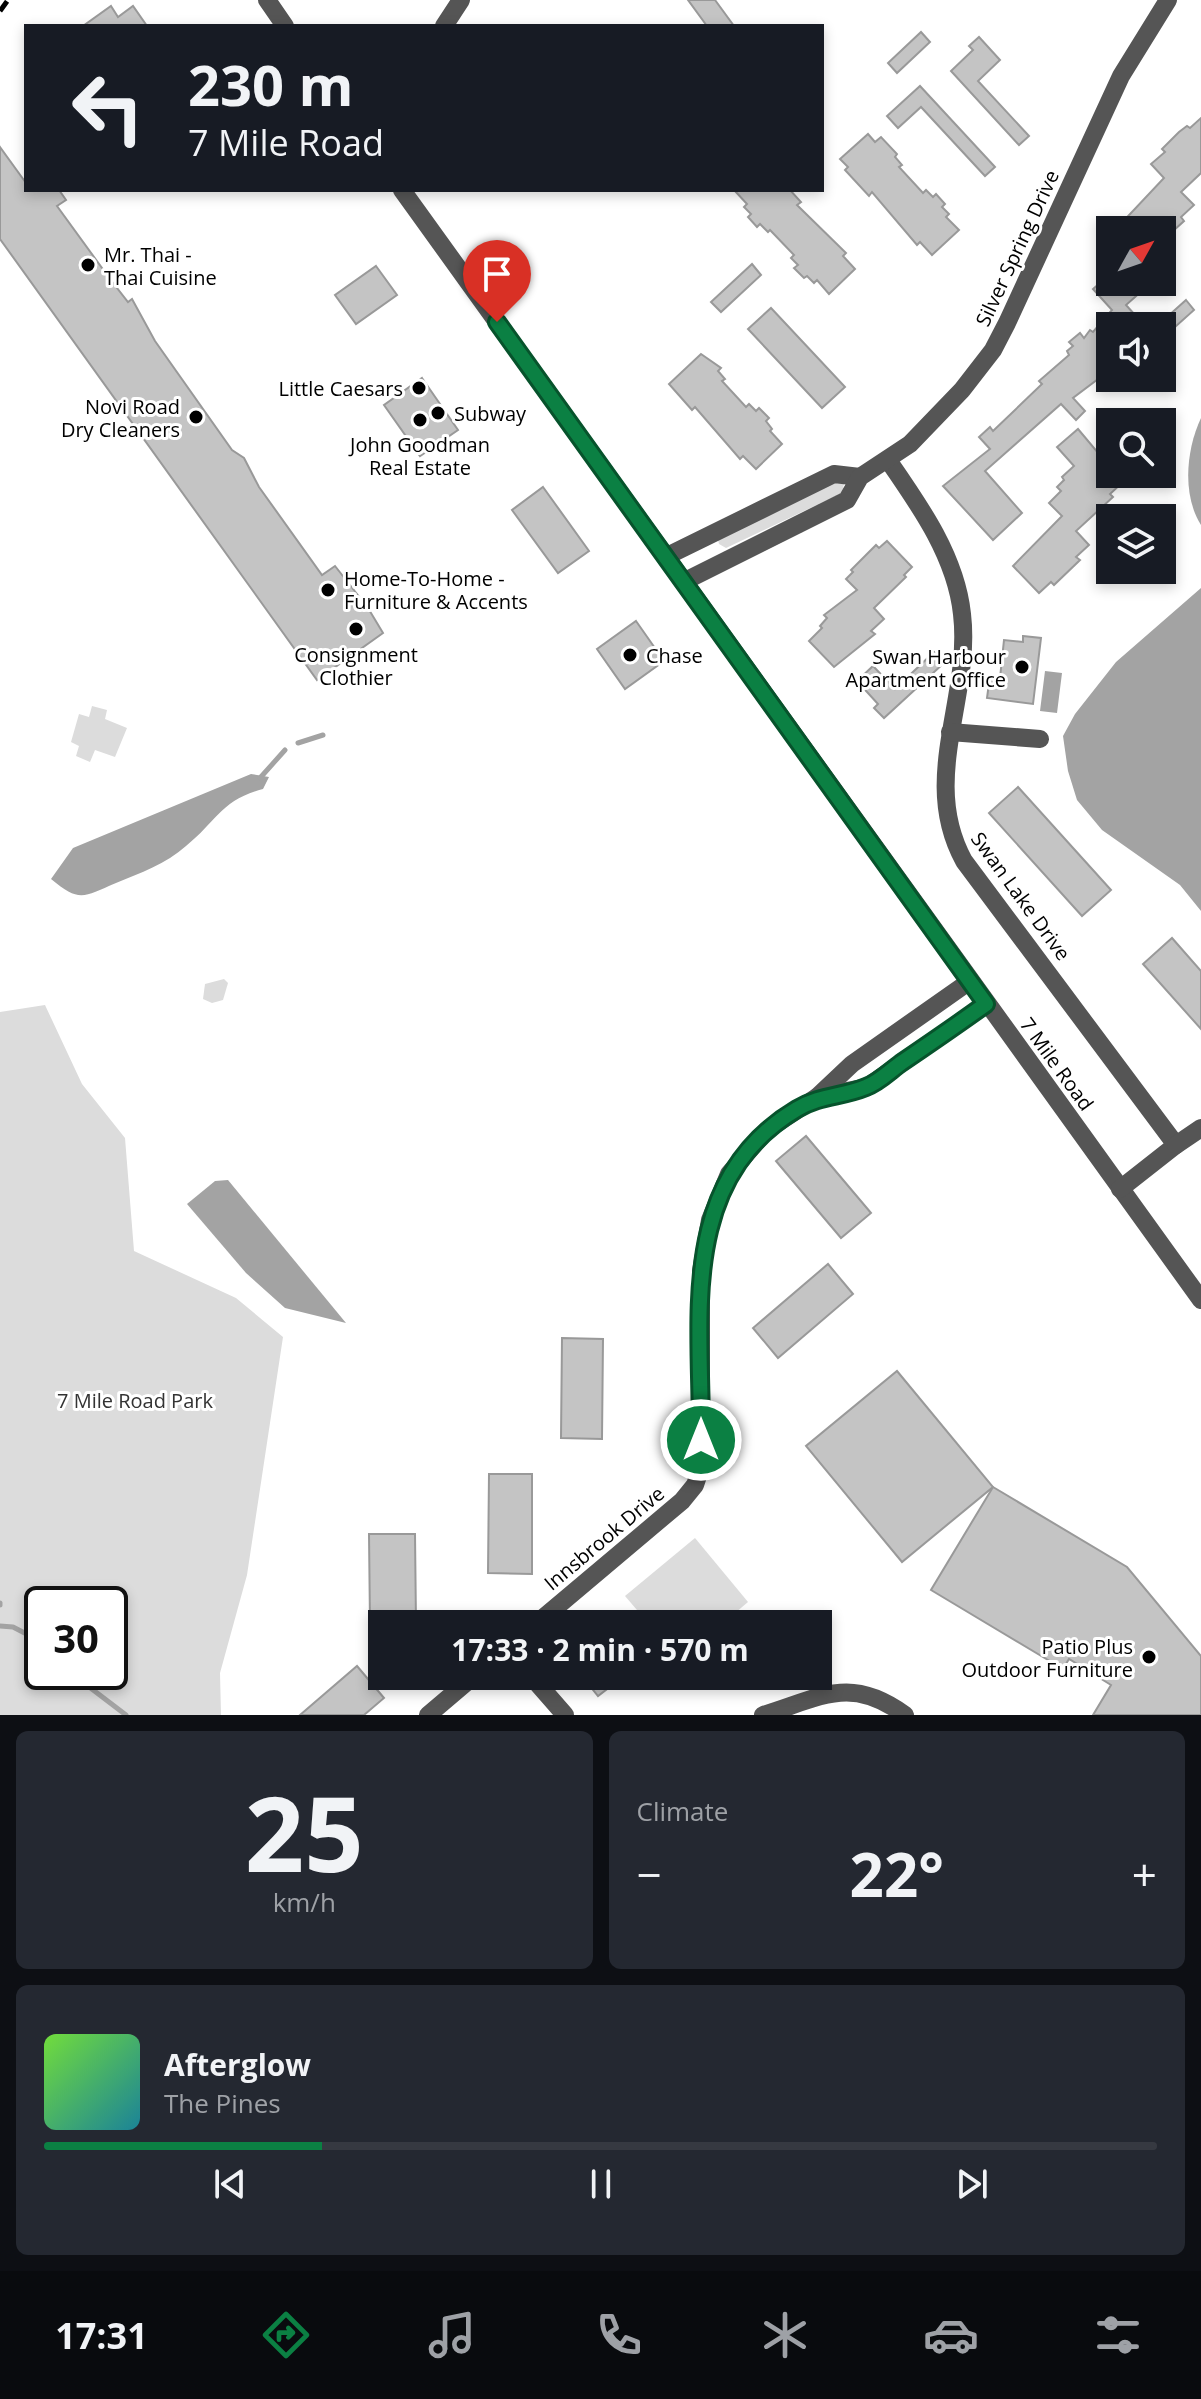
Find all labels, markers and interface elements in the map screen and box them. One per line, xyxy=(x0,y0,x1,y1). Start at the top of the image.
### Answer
text: 230 m xyxy=(188,46,354,122)
icon: left xyxy=(56,56,160,160)
text: 7 Mile Road xyxy=(188,118,384,167)
street label: Silver Spring Drive xyxy=(969,166,1065,330)
north arrow xyxy=(1096,216,1176,296)
map controls xyxy=(1096,216,1176,584)
pin xyxy=(463,240,531,322)
place label: Mr. Thai - Thai Cuisine xyxy=(104,241,217,291)
icon: arrive xyxy=(475,252,519,296)
marker: Mr. Thai - Thai Cuisine xyxy=(79,256,97,274)
button: sound xyxy=(1096,312,1176,392)
place label: Little Caesars xyxy=(278,375,403,402)
marker: Little Caesars xyxy=(410,379,428,397)
place label: Novi Road Dry Cleaners xyxy=(61,393,180,443)
place label: Subway xyxy=(454,400,527,427)
marker: Subway xyxy=(429,404,447,422)
marker: Novi Road Dry Cleaners xyxy=(187,408,205,426)
button: search xyxy=(1096,408,1176,488)
marker: John Goodman Real Estate xyxy=(411,411,429,429)
place label: John Goodman Real Estate xyxy=(348,431,490,481)
button: layers xyxy=(1096,504,1176,584)
place label: Home-To-Home - Furniture & Accents xyxy=(344,565,528,615)
marker: Home-To-Home - Furniture & Accents xyxy=(319,581,337,599)
marker: Consignment Clothier xyxy=(347,620,365,638)
place label: Consignment Clothier xyxy=(294,641,418,691)
place label: Chase xyxy=(646,642,703,669)
place label: Swan Harbour Apartment Office xyxy=(846,643,1006,693)
marker: Chase xyxy=(621,646,639,664)
marker: Swan Harbour Apartment Office xyxy=(1013,658,1031,676)
street label: Swan Lake Drive xyxy=(965,826,1077,966)
street label: 7 Mile Road xyxy=(1014,1012,1100,1116)
park label: 7 Mile Road Park xyxy=(57,1387,213,1414)
position arrow xyxy=(659,1398,743,1482)
street label: Innsbrook Drive xyxy=(538,1480,670,1596)
speed limit sign: 30 xyxy=(24,1586,128,1690)
text: 17:33 · 2 min · 570 m xyxy=(451,1629,749,1670)
place label: Patio Plus Outdoor Furniture xyxy=(962,1633,1133,1683)
marker: Patio Plus Outdoor Furniture xyxy=(1140,1648,1158,1666)
text: 25 xyxy=(245,1761,364,1902)
text: Climate xyxy=(637,1793,728,1829)
text: 22° xyxy=(850,1833,944,1915)
text: − xyxy=(637,1844,662,1904)
text: + xyxy=(1132,1844,1157,1904)
text: km/h xyxy=(273,1884,336,1920)
text: Afterglow xyxy=(164,2044,311,2085)
text: The Pines xyxy=(164,2085,281,2121)
icon: previous xyxy=(208,2162,252,2206)
icon: pause xyxy=(579,2162,623,2206)
icon: next xyxy=(950,2162,994,2206)
icon: directions xyxy=(258,2307,314,2363)
icon: music xyxy=(424,2307,480,2363)
icon: phone xyxy=(591,2307,647,2363)
icon: climate xyxy=(757,2307,813,2363)
icon: car xyxy=(923,2307,979,2363)
icon: filters xyxy=(1090,2307,1146,2363)
text: 17:31 xyxy=(55,2311,148,2360)

